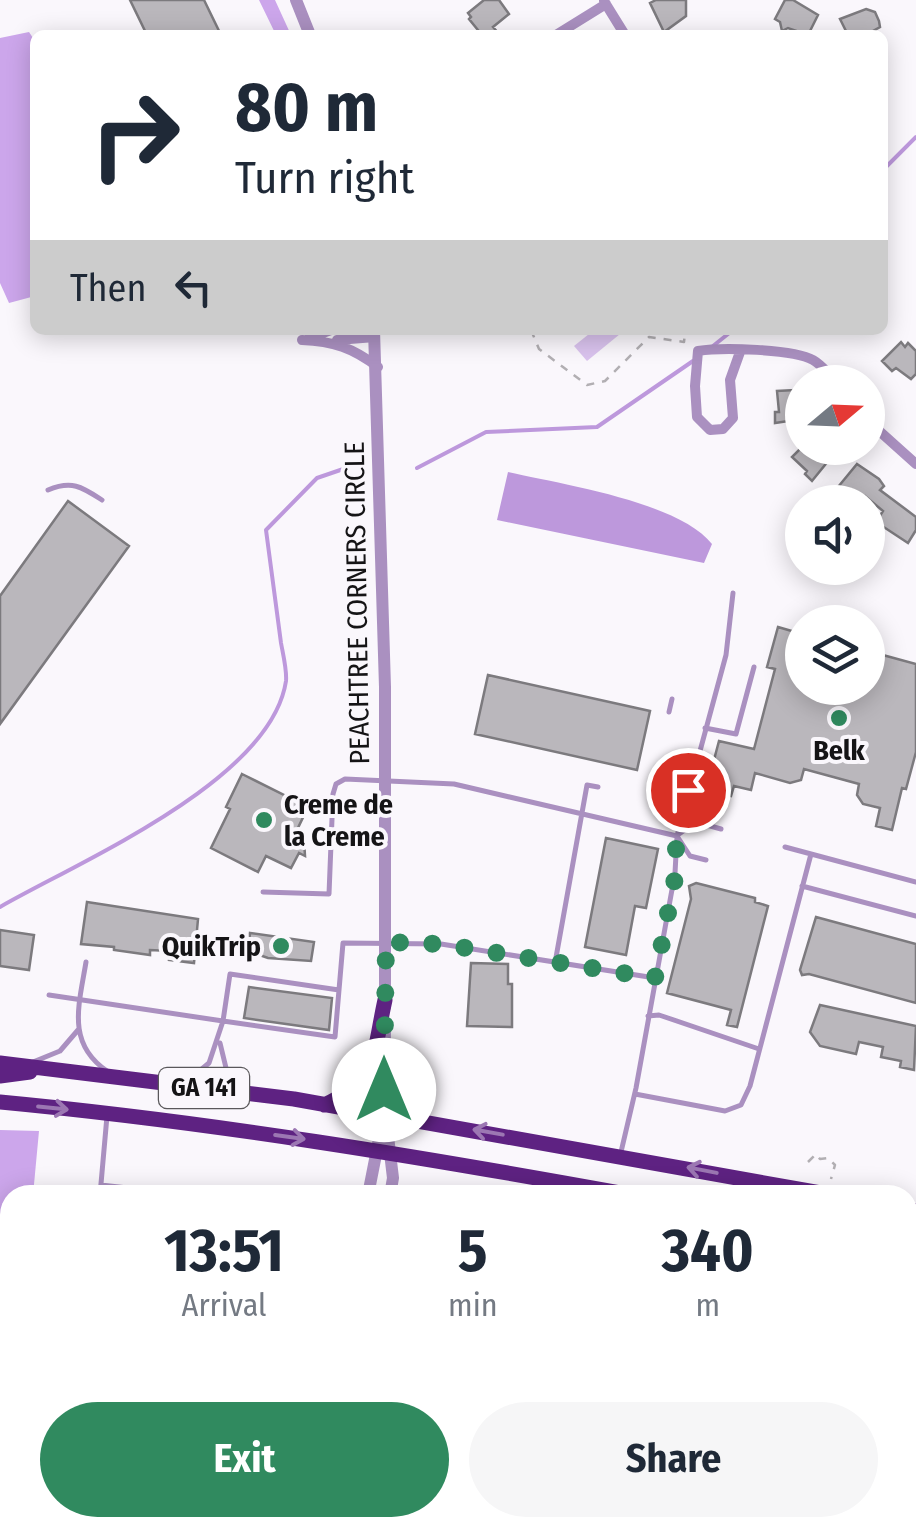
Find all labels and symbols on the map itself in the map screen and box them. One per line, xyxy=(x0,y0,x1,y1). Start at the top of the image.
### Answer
north arrow xyxy=(785,365,885,465)
street label: PEACHTREE CORNERS CIRCLE xyxy=(338,441,376,765)
marker: Belk xyxy=(828,707,850,729)
place label: Belk xyxy=(813,734,866,767)
pin xyxy=(646,748,731,833)
place label: Creme de la Creme xyxy=(284,788,393,853)
marker: Creme de la Creme xyxy=(253,809,275,831)
place label: QuikTrip xyxy=(162,930,261,963)
marker: QuikTrip xyxy=(270,935,292,957)
position arrow xyxy=(332,1038,436,1142)
road number: GA 141 xyxy=(159,1068,249,1108)
one-way arrow xyxy=(37,1098,69,1117)
one-way arrow xyxy=(472,1122,504,1141)
one-way arrow xyxy=(273,1128,305,1146)
one-way arrow xyxy=(687,1160,719,1179)

